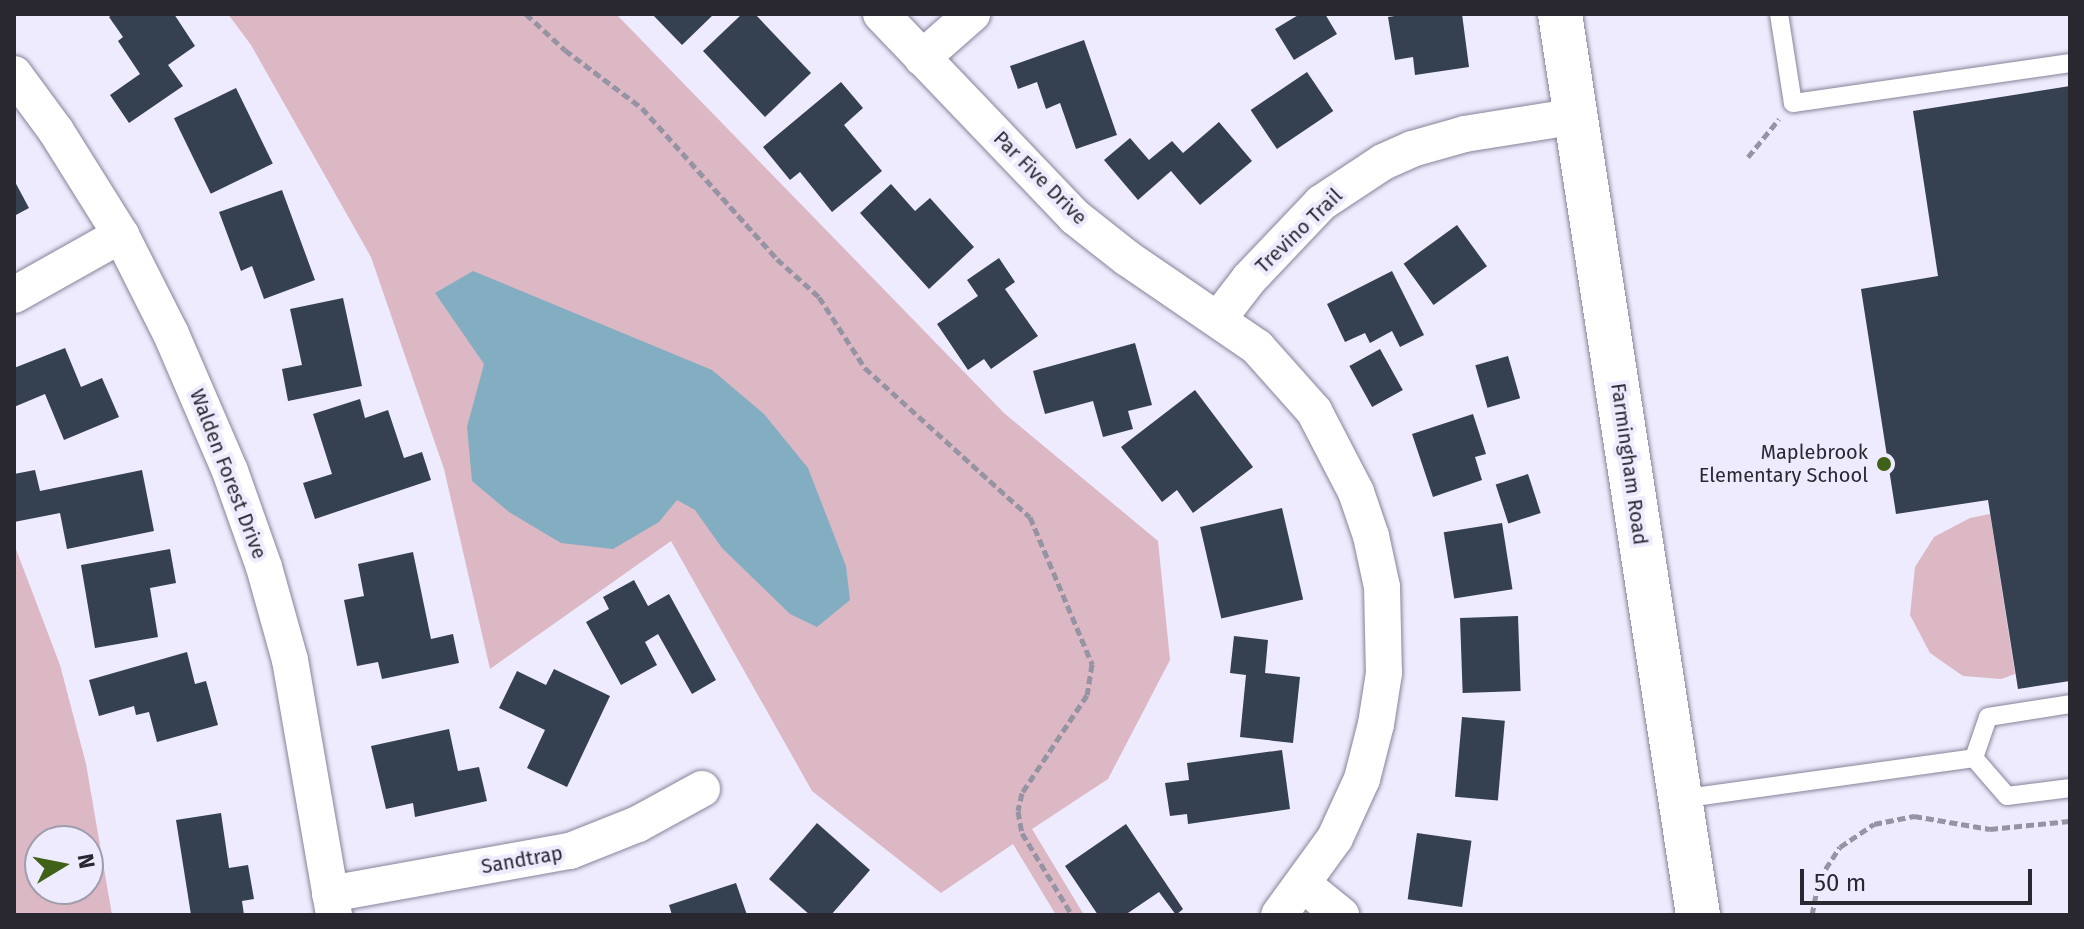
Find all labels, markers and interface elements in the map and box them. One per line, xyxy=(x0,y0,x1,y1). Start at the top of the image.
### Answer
street label: Par Five Drive xyxy=(988,126,1092,230)
street label: Trevino Trail xyxy=(1251,184,1347,278)
street label: Farmingham Road xyxy=(1606,381,1652,547)
street label: Walden Forest Drive xyxy=(185,386,271,562)
place label: Maplebrook Elementary School xyxy=(1699,440,1868,487)
marker: Maplebrook Elementary School xyxy=(1875,455,1893,473)
north arrow xyxy=(24,825,104,905)
street label: Sandtrap xyxy=(479,841,565,879)
text: N xyxy=(72,852,101,871)
scale bar xyxy=(1804,853,2036,903)
text: 50 m xyxy=(1814,869,1866,897)

